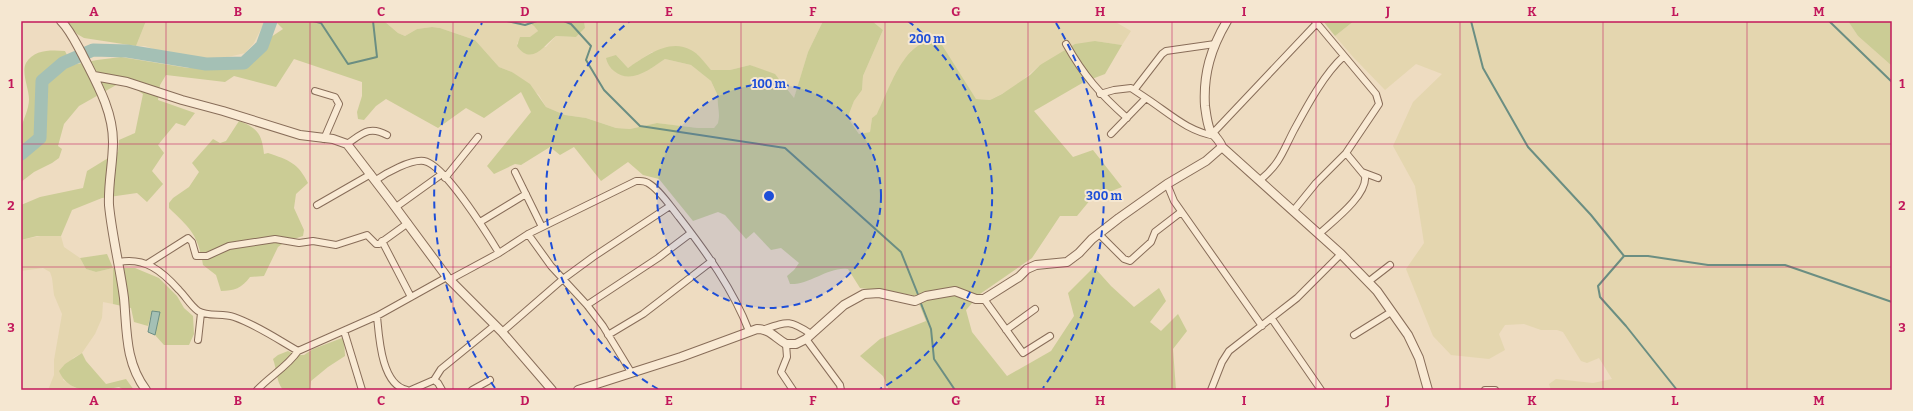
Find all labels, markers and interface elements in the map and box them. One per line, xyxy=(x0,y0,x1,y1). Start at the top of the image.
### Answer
text: A xyxy=(89,4,99,19)
text: B xyxy=(234,4,242,19)
text: C xyxy=(377,4,385,19)
text: D xyxy=(520,4,530,19)
text: E xyxy=(665,4,673,19)
text: F xyxy=(809,4,817,19)
text: G xyxy=(951,4,961,19)
text: H xyxy=(1095,4,1105,19)
text: I xyxy=(1242,4,1247,19)
text: J xyxy=(1385,4,1391,19)
text: K xyxy=(1527,4,1537,19)
text: L xyxy=(1671,4,1679,19)
text: M xyxy=(1813,4,1825,19)
text: 200 m xyxy=(909,32,945,46)
text: 1 xyxy=(8,76,14,91)
text: 1 xyxy=(1899,76,1905,91)
text: 100 m xyxy=(752,77,787,91)
centre of rings xyxy=(762,189,776,203)
text: 300 m xyxy=(1086,189,1122,203)
text: 2 xyxy=(7,198,15,213)
text: 2 xyxy=(1898,198,1906,213)
text: 3 xyxy=(7,320,15,335)
text: 3 xyxy=(1898,320,1906,335)
text: A xyxy=(89,393,99,408)
text: B xyxy=(234,393,242,408)
text: C xyxy=(377,393,385,408)
text: D xyxy=(520,393,530,408)
text: E xyxy=(665,393,673,408)
text: F xyxy=(809,393,817,408)
text: G xyxy=(951,393,961,408)
text: H xyxy=(1095,393,1105,408)
text: I xyxy=(1242,393,1247,408)
text: J xyxy=(1385,393,1391,408)
text: K xyxy=(1527,393,1537,408)
text: L xyxy=(1671,393,1679,408)
text: M xyxy=(1813,393,1825,408)

